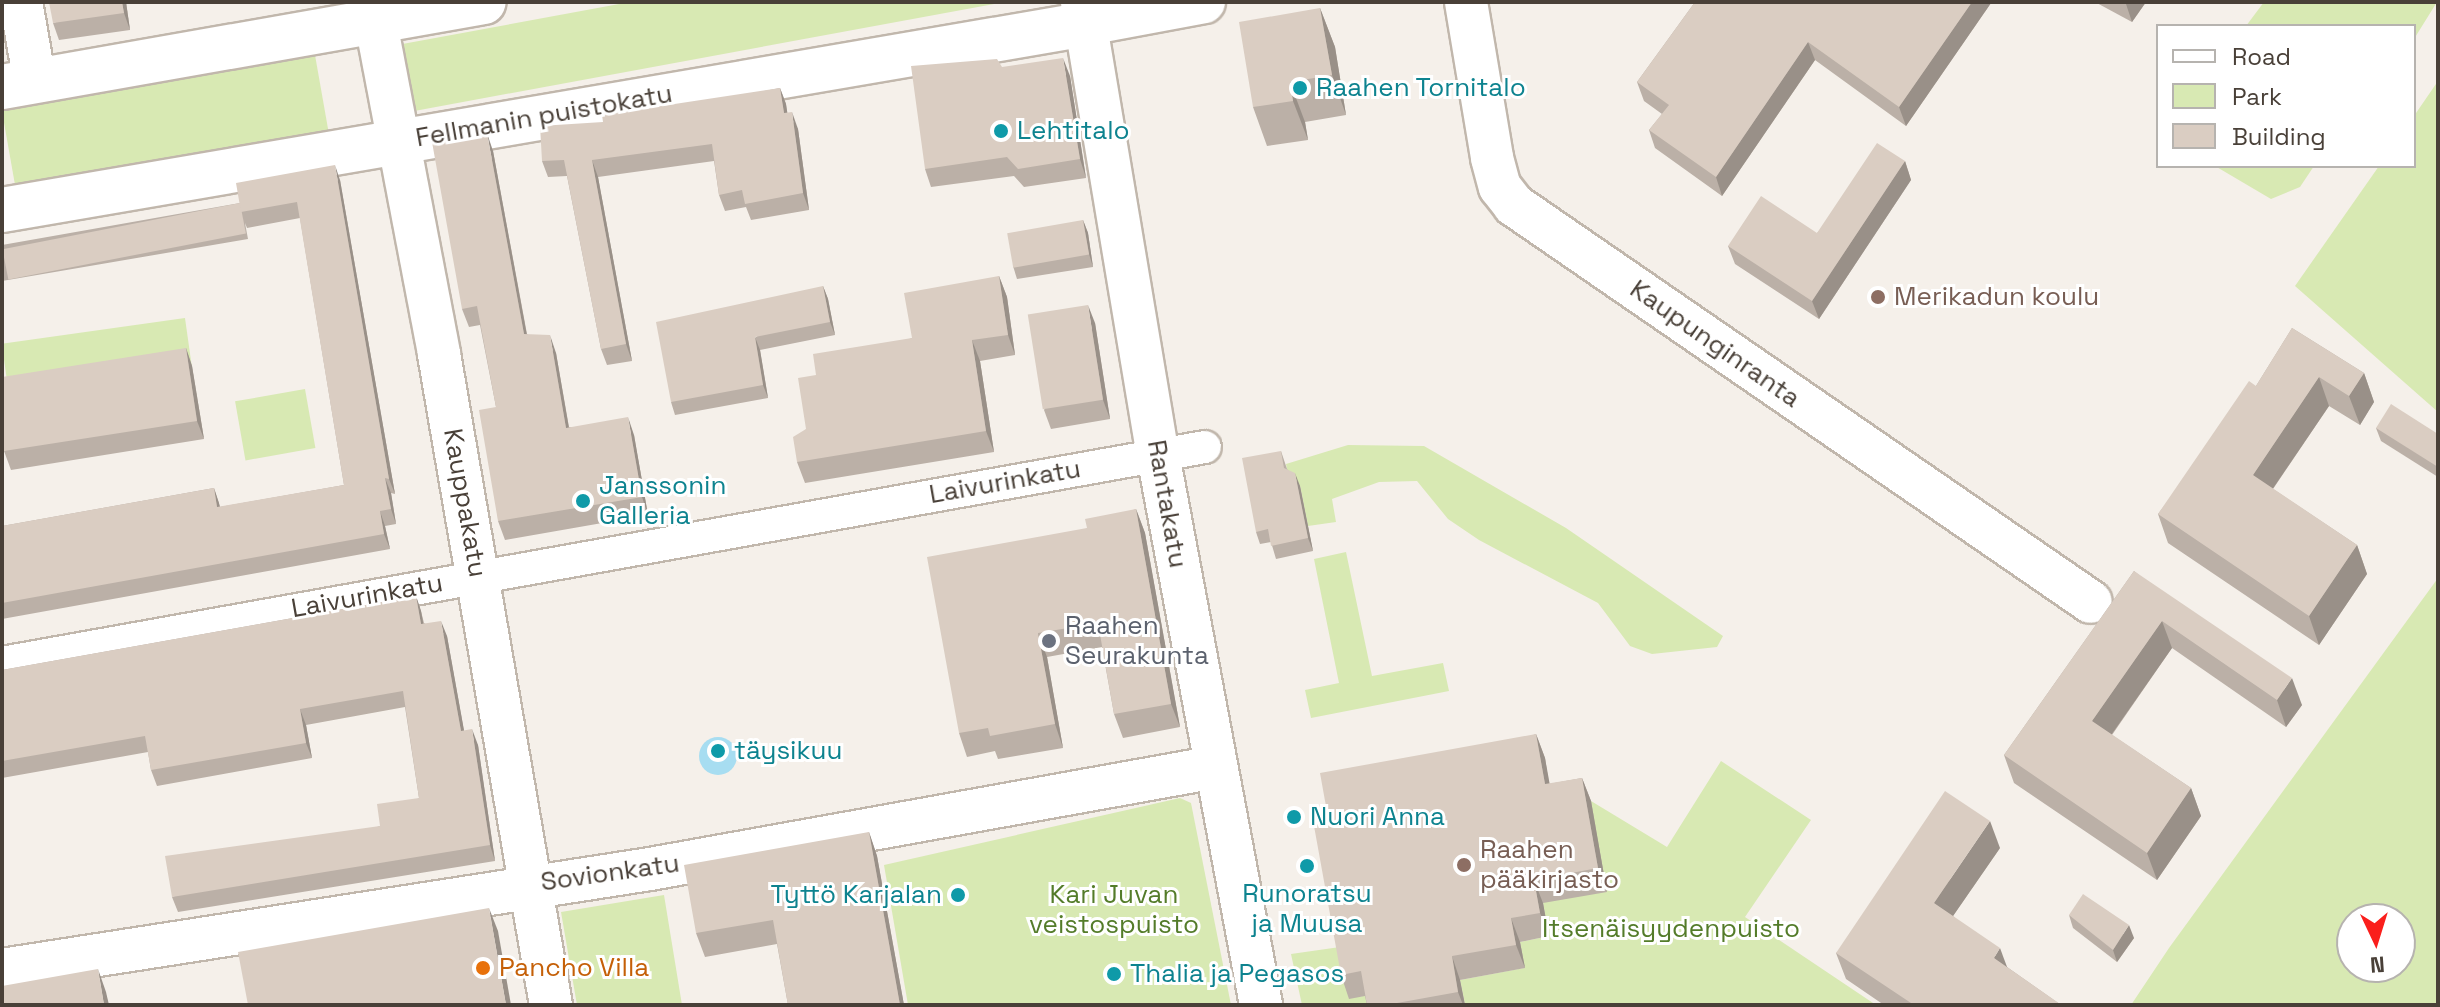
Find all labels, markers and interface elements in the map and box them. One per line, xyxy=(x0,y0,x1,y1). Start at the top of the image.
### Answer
legend xyxy=(2156,24,2416,168)
text: Road xyxy=(2232,41,2291,72)
place label: Raahen Tornitalo xyxy=(1316,72,1526,104)
street label: Fellmanin puistokatu xyxy=(413,78,675,154)
marker: Raahen Tornitalo xyxy=(1291,79,1309,97)
text: Park xyxy=(2232,81,2282,112)
place label: Lehtitalo xyxy=(1017,115,1130,147)
text: Building xyxy=(2232,121,2326,152)
marker: Lehtitalo xyxy=(992,122,1010,140)
street label: Kaupunginranta xyxy=(1624,274,1806,414)
place label: Merikadun koulu xyxy=(1894,281,2099,313)
marker: Merikadun koulu xyxy=(1869,288,1887,306)
street label: Kauppakatu xyxy=(437,426,493,580)
street label: Rantakatu xyxy=(1140,438,1194,570)
street label: Laivurinkatu xyxy=(927,453,1083,511)
place label: Janssonin Galleria xyxy=(599,470,726,532)
marker: Janssonin Galleria xyxy=(574,492,592,510)
street label: Laivurinkatu xyxy=(289,567,445,625)
place label: Raahen Seurakunta xyxy=(1065,610,1209,672)
marker: Raahen Seurakunta xyxy=(1040,632,1058,650)
place label: täysikuu xyxy=(734,735,842,767)
marker: täysikuu xyxy=(709,742,727,760)
place label: Nuori Anna xyxy=(1310,801,1445,833)
marker: Nuori Anna xyxy=(1285,808,1303,826)
place label: Raahen pääkirjasto xyxy=(1480,834,1619,896)
street label: Sovionkatu xyxy=(539,848,681,898)
marker: Raahen pääkirjasto xyxy=(1455,856,1473,874)
marker: Runoratsu ja Muusa xyxy=(1298,857,1316,875)
place label: Runoratsu ja Muusa xyxy=(1242,878,1372,940)
place label: Tyttö Karjalan xyxy=(770,879,942,911)
park label: Kari Juvan veistospuisto xyxy=(1029,879,1199,940)
marker: Tyttö Karjalan xyxy=(949,886,967,904)
north arrow xyxy=(2336,903,2416,983)
park label: Itsenäisyydenpuisto xyxy=(1542,913,1800,945)
text: N xyxy=(2369,950,2386,979)
place label: Pancho Villa xyxy=(499,952,650,984)
place label: Thalia ja Pegasos xyxy=(1130,958,1344,990)
marker: Pancho Villa xyxy=(474,959,492,977)
marker: Thalia ja Pegasos xyxy=(1105,965,1123,983)

